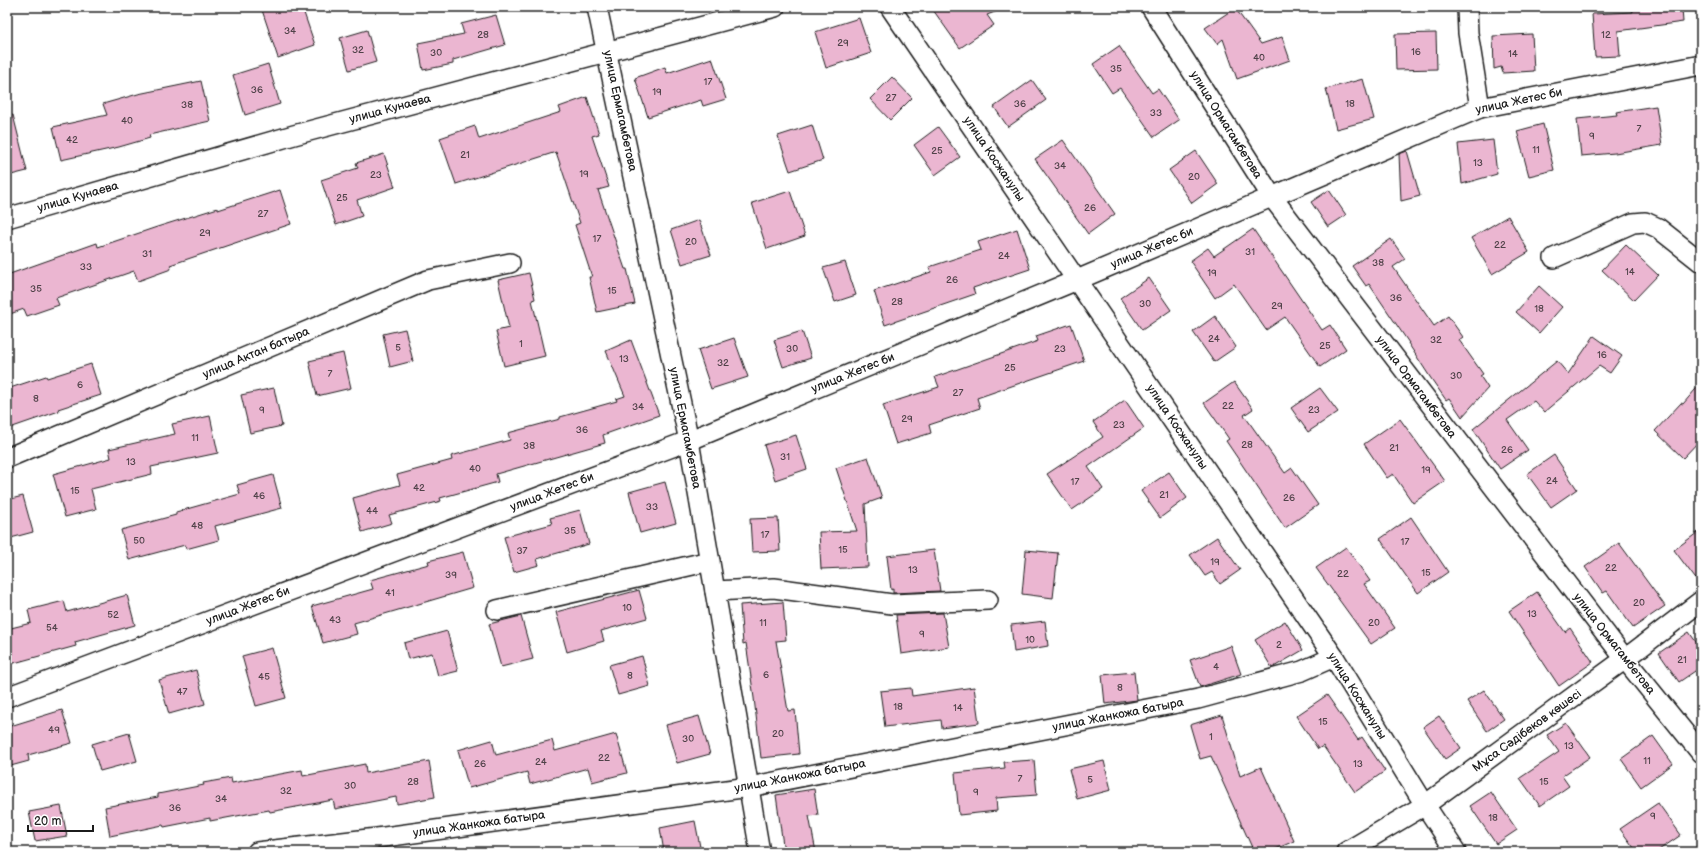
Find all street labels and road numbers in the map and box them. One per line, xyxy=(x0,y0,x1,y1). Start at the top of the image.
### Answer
street label: улица Ермагамбетова xyxy=(600,49,640,173)
street label: улица Ормагамбетова xyxy=(1187,68,1265,182)
street label: улица Жетес би xyxy=(1474,84,1564,118)
street label: улица Кунаева xyxy=(348,91,432,127)
street label: улица Косжанулы xyxy=(960,114,1028,204)
street label: улица Кунаева xyxy=(36,178,120,216)
street label: улица Жетес би xyxy=(1108,224,1196,272)
street label: улица Актан батыра xyxy=(200,324,312,382)
street label: улица Ормагамбетова xyxy=(1373,333,1459,441)
street label: улица Жетес би xyxy=(809,350,897,396)
street label: улица Ермагамбетова xyxy=(666,366,704,490)
street label: улица Косжанулы xyxy=(1143,382,1211,472)
street label: улица Жетес би xyxy=(508,469,596,515)
street label: улица Жетес би xyxy=(204,583,292,629)
street label: улица Ормагамбетова xyxy=(1570,590,1658,698)
street label: улица Косжанулы xyxy=(1324,650,1390,742)
street label: Мұса Сәдібеков көшесі xyxy=(1470,686,1584,776)
street label: улица Жанкожа батыра xyxy=(1051,695,1185,735)
street label: улица Жанкожа батыра xyxy=(733,756,867,796)
street label: улица Жанкожа батыра xyxy=(412,807,546,841)

